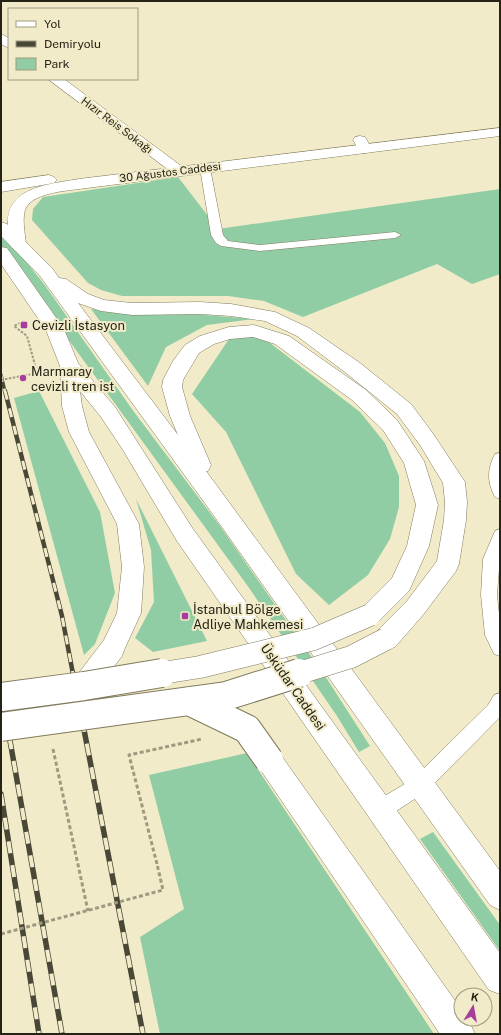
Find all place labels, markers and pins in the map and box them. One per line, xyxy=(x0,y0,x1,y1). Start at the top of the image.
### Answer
place label: Cevizli İstasyon xyxy=(32,318,125,333)
marker: Cevizli İstasyon xyxy=(19,320,29,330)
place label: Marmaray cevizli tren ist xyxy=(31,364,114,394)
marker: Marmaray cevizli tren ist xyxy=(18,373,28,383)
place label: İstanbul Bölge Adliye Mahkemesi xyxy=(193,602,303,632)
marker: İstanbul Bölge Adliye Mahkemesi xyxy=(180,611,190,621)

